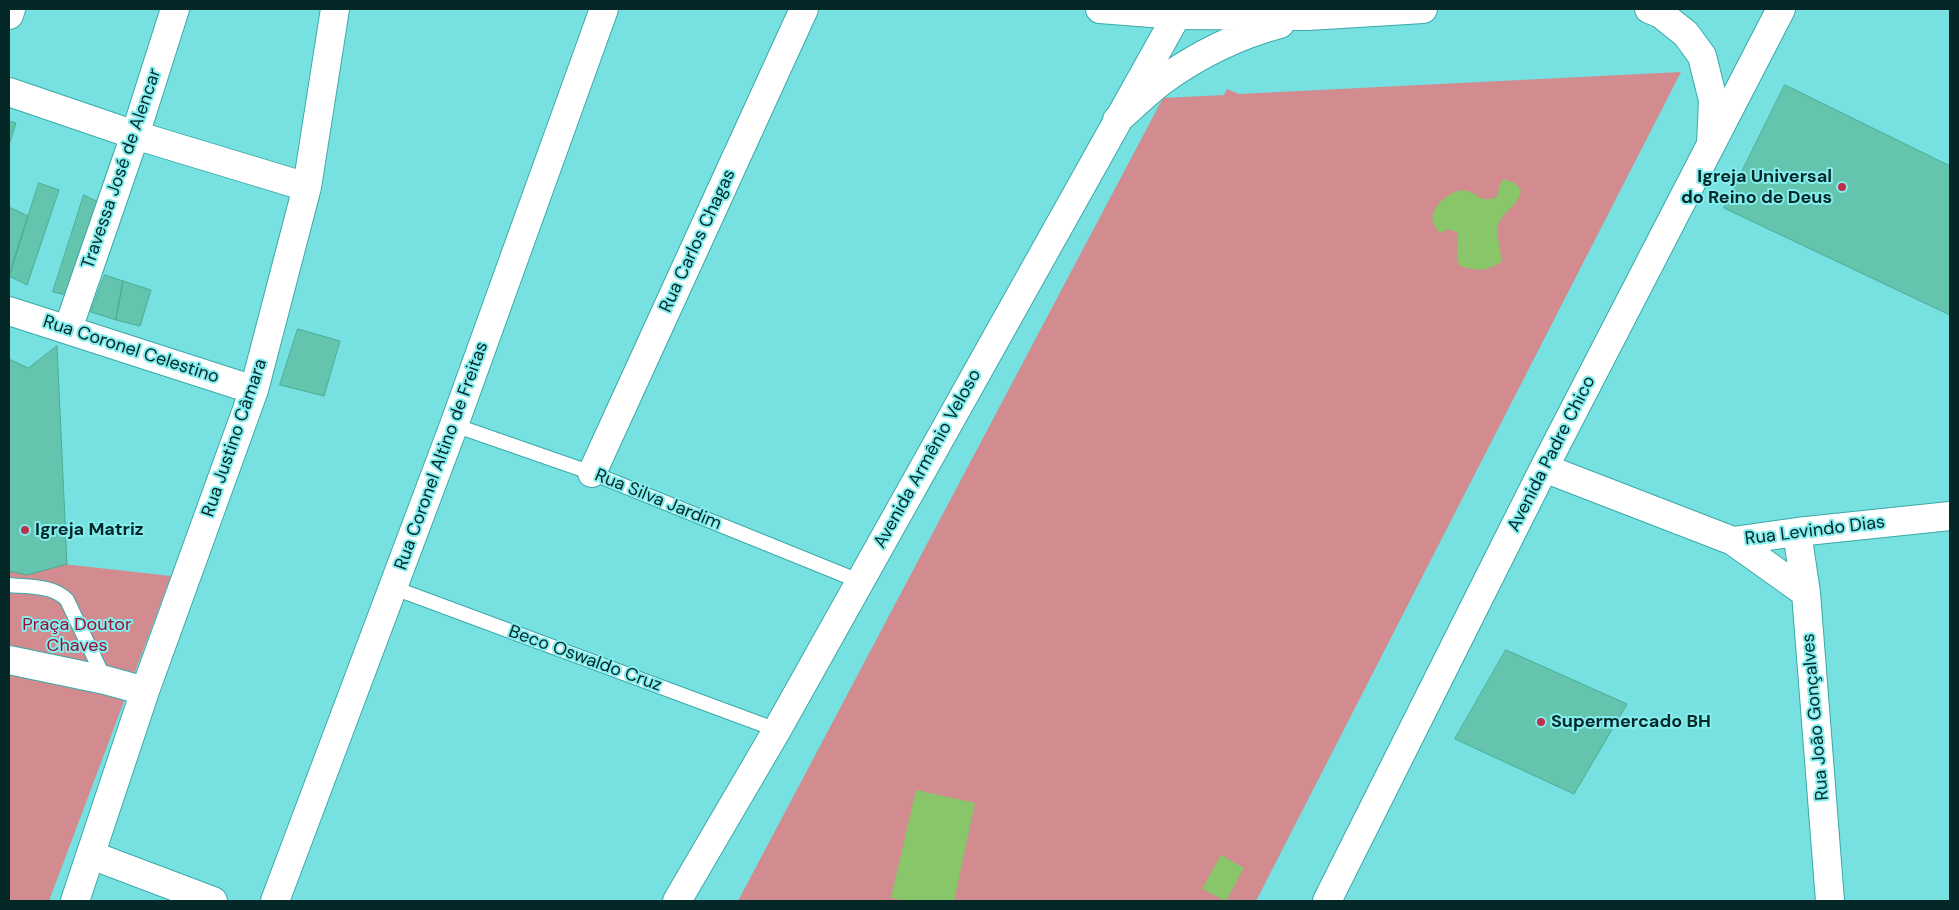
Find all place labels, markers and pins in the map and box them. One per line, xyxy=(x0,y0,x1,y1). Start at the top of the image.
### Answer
place label: Igreja Universal do Reino de Deus xyxy=(1681,166,1832,208)
marker: Igreja Universal do Reino de Deus xyxy=(1836,181,1848,193)
place label: Igreja Matriz xyxy=(35,519,144,541)
marker: Igreja Matriz xyxy=(19,524,31,536)
place label: Supermercado BH xyxy=(1551,711,1711,733)
marker: Supermercado BH xyxy=(1535,716,1547,728)

